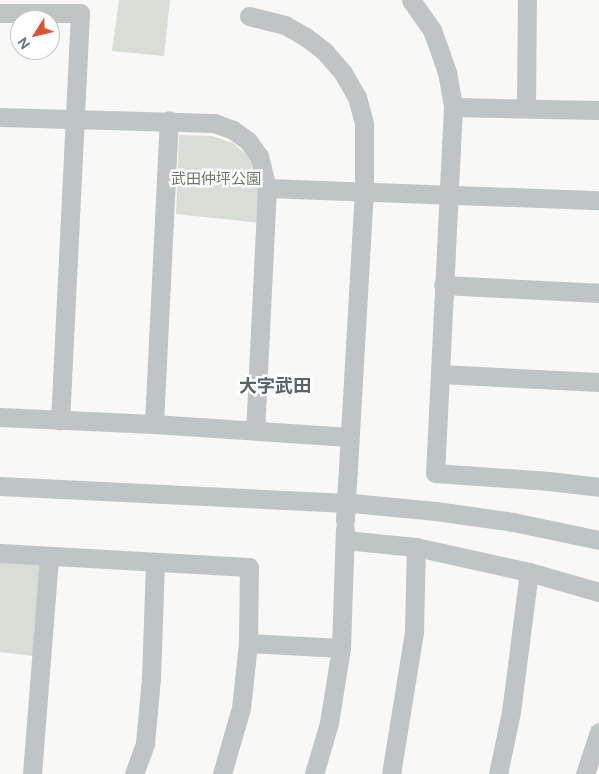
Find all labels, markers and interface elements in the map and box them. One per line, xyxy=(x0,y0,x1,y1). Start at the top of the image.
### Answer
north arrow xyxy=(10,10,60,60)
text: N xyxy=(13,34,34,53)
park label: 武田仲坪公園 xyxy=(171,171,261,189)
district label: 大字武田 xyxy=(239,375,311,397)

